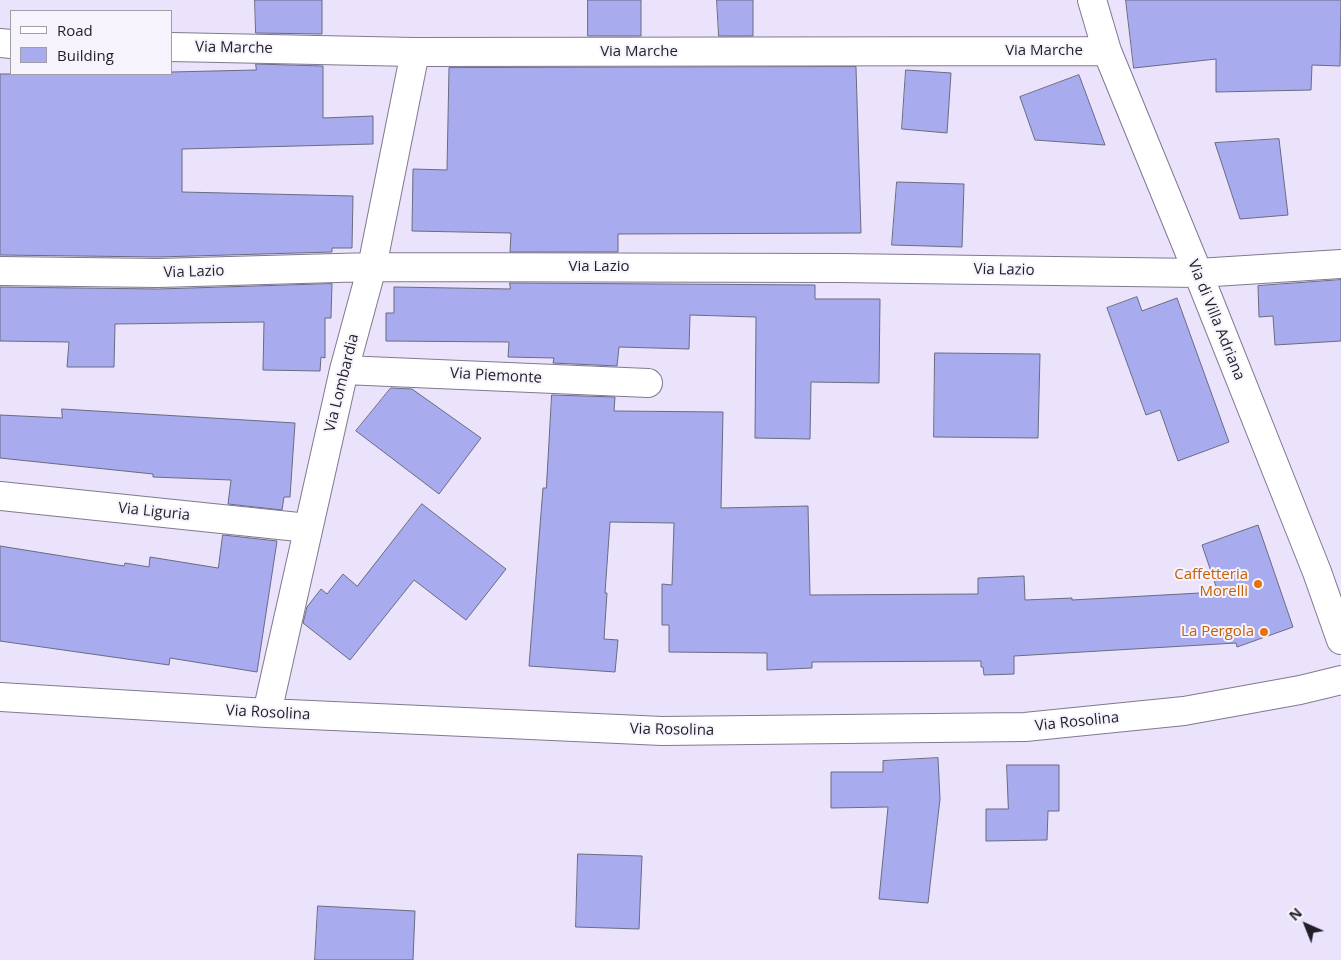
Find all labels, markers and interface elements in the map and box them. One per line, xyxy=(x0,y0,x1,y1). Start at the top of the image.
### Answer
legend xyxy=(10,10,172,75)
text: Road xyxy=(57,20,93,40)
street label: Via Marche xyxy=(195,38,273,58)
street label: Via Marche xyxy=(1005,42,1083,60)
street label: Via Marche xyxy=(600,43,678,61)
text: Building xyxy=(57,45,114,65)
street label: Via di Villa Adriana xyxy=(1184,257,1248,383)
street label: Via Lazio xyxy=(569,258,629,276)
street label: Via Lazio xyxy=(973,260,1035,280)
street label: Via Lazio xyxy=(163,262,225,282)
street label: Via Lombardia xyxy=(321,332,363,434)
street label: Via Piemonte xyxy=(450,365,542,387)
street label: Via Liguria xyxy=(117,499,191,525)
place label: Caffetteria Morelli xyxy=(1174,566,1248,601)
marker: Caffetteria Morelli xyxy=(1252,578,1264,590)
place label: La Pergola xyxy=(1181,623,1254,641)
marker: La Pergola xyxy=(1258,626,1270,638)
street label: Via Rosolina xyxy=(225,702,311,724)
street label: Via Rosolina xyxy=(1034,709,1120,735)
street label: Via Rosolina xyxy=(630,720,714,740)
north arrow xyxy=(1281,900,1331,950)
text: N xyxy=(1285,903,1306,925)

